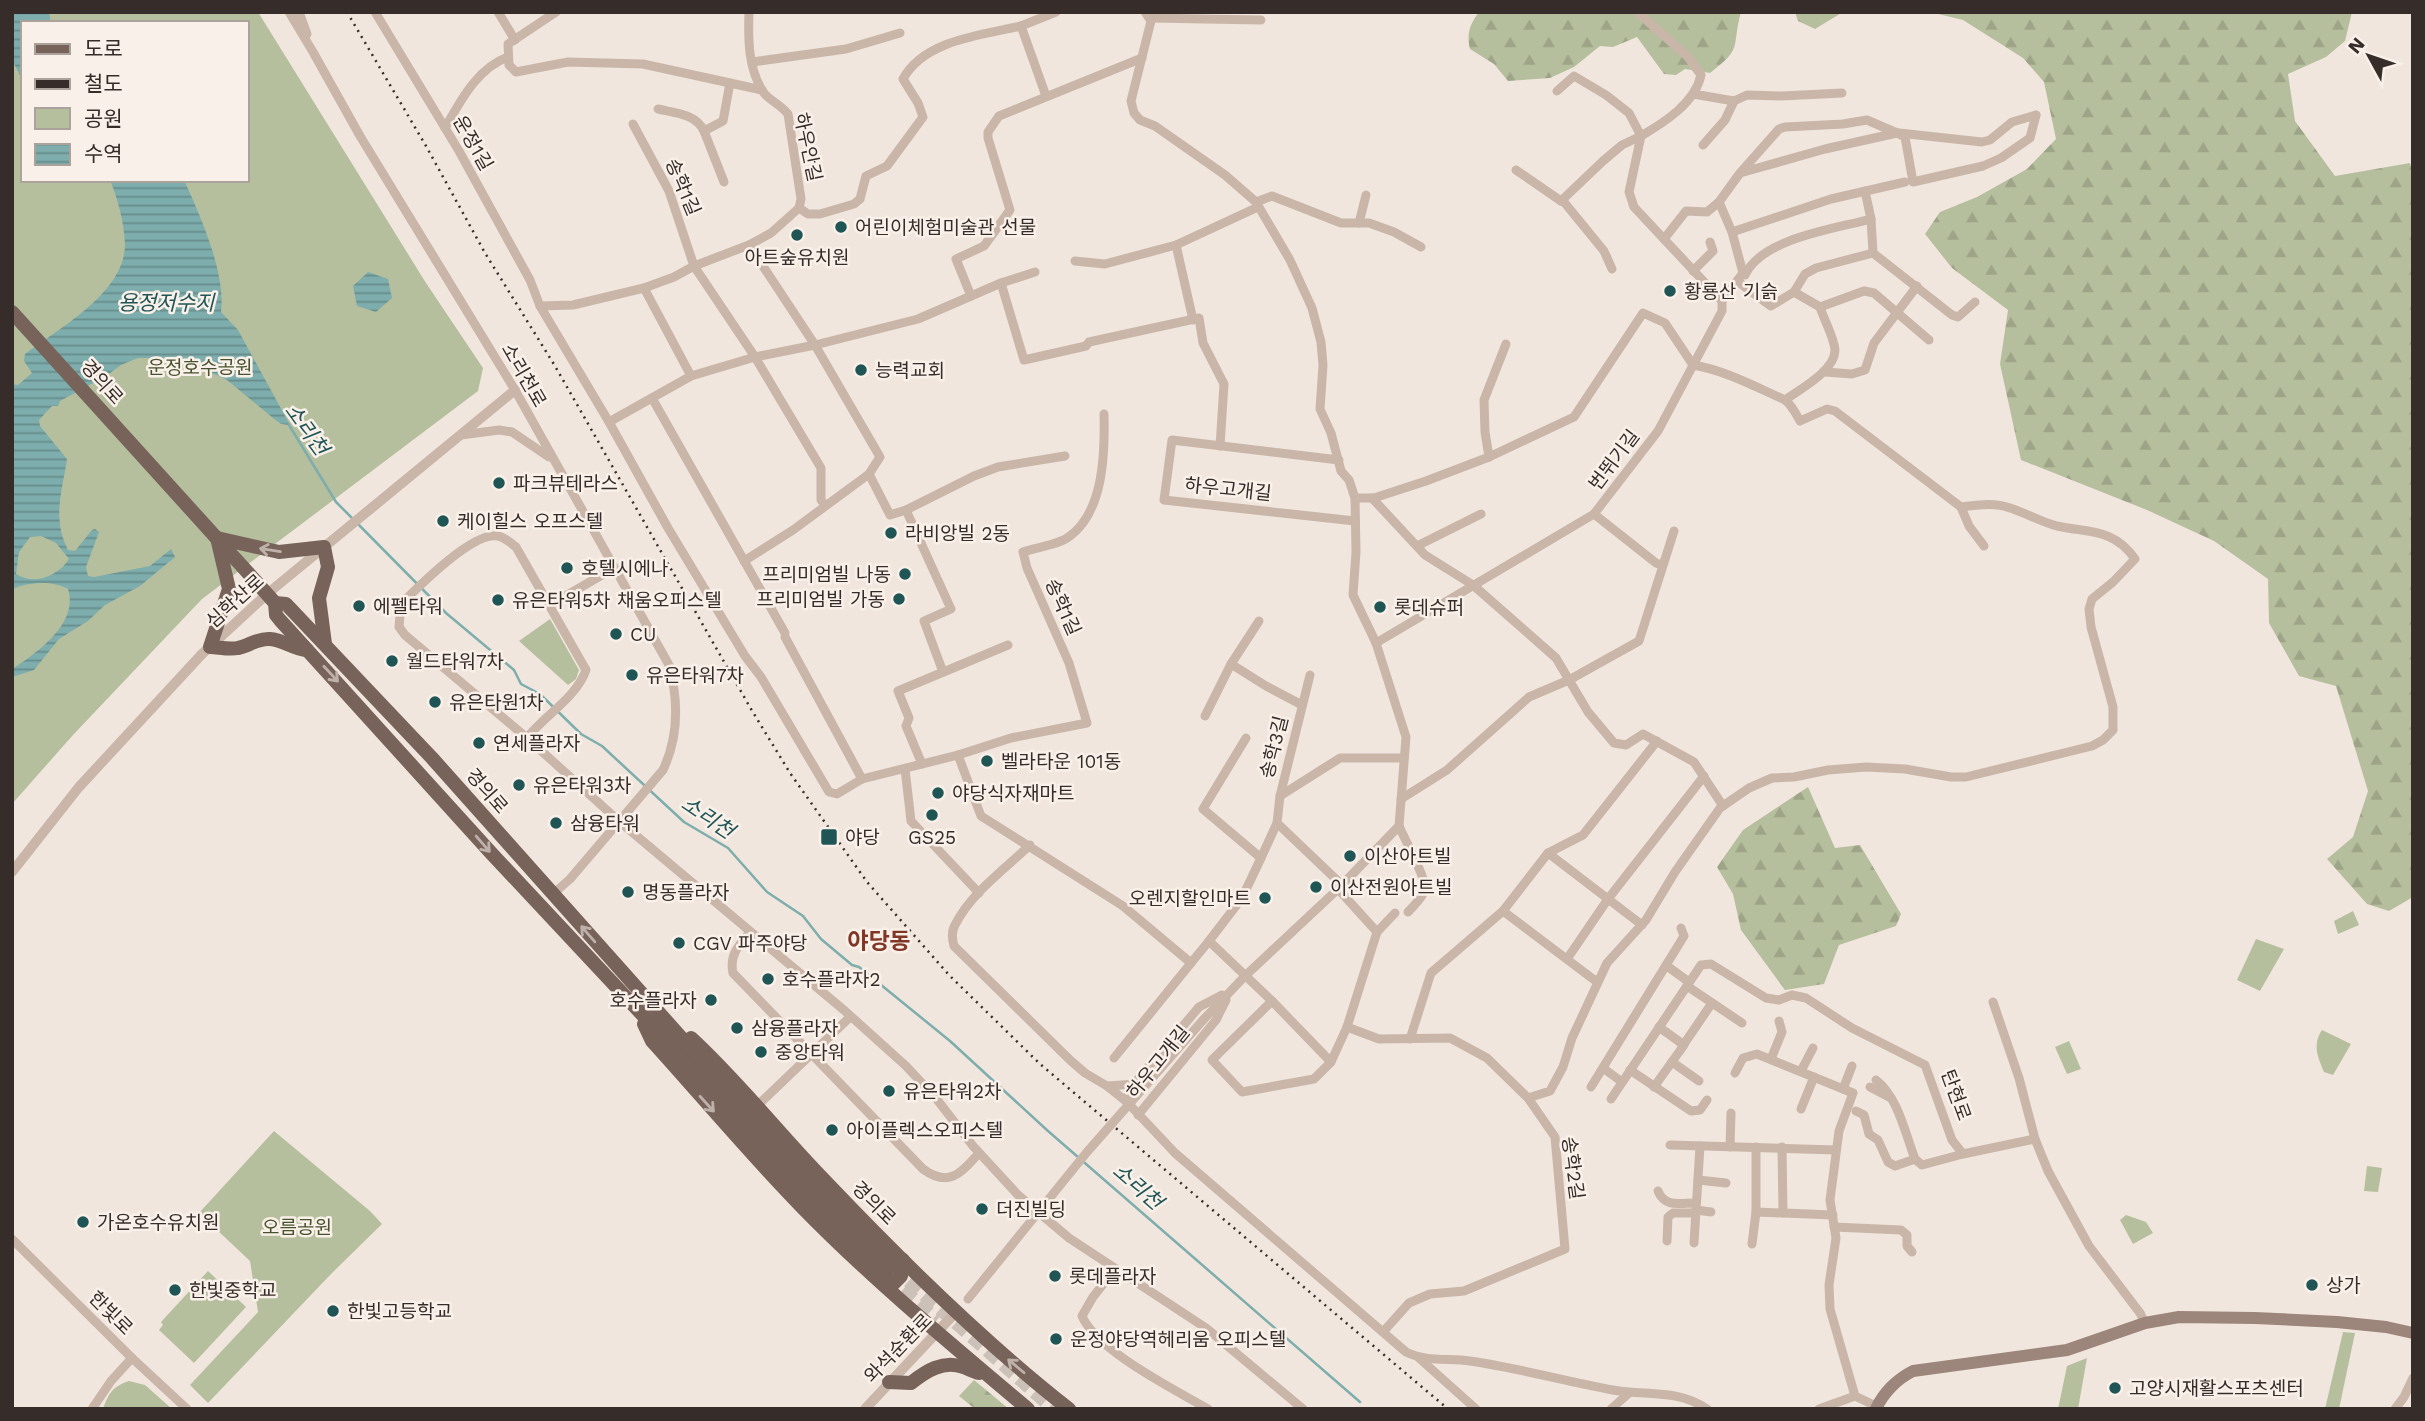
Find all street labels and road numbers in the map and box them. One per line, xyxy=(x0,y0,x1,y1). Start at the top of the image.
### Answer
street label: 하우안길 xyxy=(789,110,827,184)
street label: 운정1길 xyxy=(448,111,498,175)
street label: 송학1길 xyxy=(661,155,705,219)
street label: 소리천로 xyxy=(497,339,551,411)
street label: 경의로 xyxy=(76,355,128,409)
street label: 번뛰기길 xyxy=(1584,425,1644,495)
street label: 하우고개길 xyxy=(1183,473,1273,505)
street label: 심학산로 xyxy=(201,569,269,633)
street label: 송학1길 xyxy=(1040,575,1086,639)
street label: 송학3길 xyxy=(1255,713,1293,781)
street label: 경의로 xyxy=(461,764,513,818)
street label: 하우고개길 xyxy=(1122,1021,1194,1103)
street label: 탄현로 xyxy=(1936,1066,1976,1124)
street label: 송학2길 xyxy=(1557,1135,1589,1201)
street label: 경의로 xyxy=(847,1176,901,1230)
street label: 한빛로 xyxy=(84,1286,138,1340)
street label: 와석순환로 xyxy=(859,1309,937,1387)

